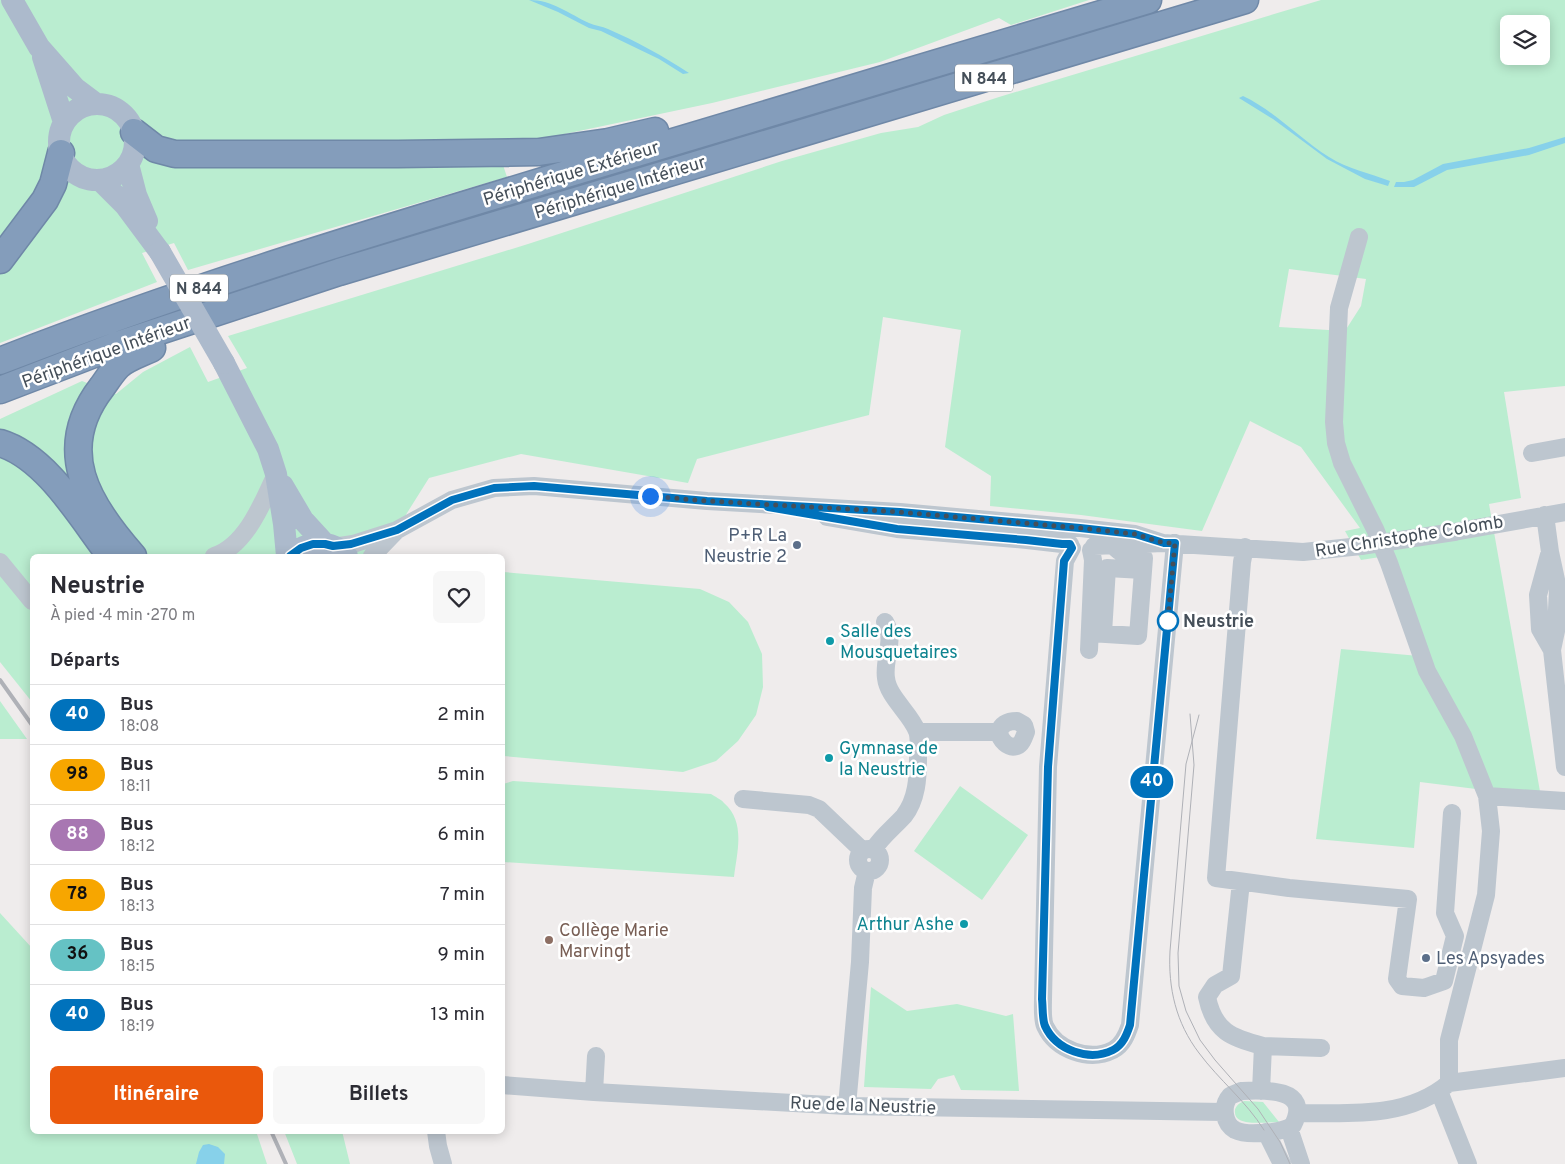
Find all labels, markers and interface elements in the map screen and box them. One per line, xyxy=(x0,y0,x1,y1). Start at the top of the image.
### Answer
map controls xyxy=(1500,15,1550,65)
button: layers xyxy=(1500,15,1550,65)
road number: N 844 xyxy=(955,64,1013,92)
street label: Périphérique Extérieur xyxy=(481,137,662,212)
street label: Périphérique Intérieur xyxy=(532,151,709,225)
road number: N 844 xyxy=(170,274,228,302)
street label: Périphérique Intérieur xyxy=(19,312,194,395)
your location xyxy=(638,484,663,509)
street label: Rue Christophe Colomb xyxy=(1313,511,1505,564)
place label: P+R La Neustrie 2 xyxy=(704,525,787,569)
marker: P+R La Neustrie 2 xyxy=(791,539,803,551)
button: heart xyxy=(433,571,485,623)
text: Neustrie xyxy=(50,572,145,602)
text: À pied · 4 min · 270 m xyxy=(50,606,195,626)
marker: Neustrie xyxy=(1157,610,1179,632)
place label: Neustrie xyxy=(1183,611,1254,634)
place label: Salle des Mousquetaires xyxy=(840,621,958,665)
marker: Salle des Mousquetaires xyxy=(824,635,836,647)
text: Départs xyxy=(50,649,120,673)
text: Bus xyxy=(120,693,154,717)
text: 40 xyxy=(66,703,89,726)
text: 2 min xyxy=(437,703,485,727)
text: 18:08 xyxy=(120,717,159,737)
place label: Gymnase de la Neustrie xyxy=(839,738,938,782)
marker: Gymnase de la Neustrie xyxy=(823,752,835,764)
text: Bus xyxy=(120,753,154,777)
text: 98 xyxy=(66,763,89,786)
text: 5 min xyxy=(437,763,485,787)
line badge: 40 xyxy=(1130,766,1174,798)
text: 40 xyxy=(1140,770,1164,793)
text: 18:11 xyxy=(120,777,151,797)
text: Bus xyxy=(120,813,154,837)
text: 88 xyxy=(66,823,89,846)
text: 6 min xyxy=(438,823,485,847)
text: 18:12 xyxy=(120,837,155,857)
text: Bus xyxy=(120,873,154,897)
text: 78 xyxy=(67,883,88,906)
text: 7 min xyxy=(440,883,485,907)
text: 18:13 xyxy=(120,897,155,917)
place label: Arthur Ashe xyxy=(856,914,954,937)
marker: Arthur Ashe xyxy=(958,918,970,930)
place label: Collège Marie Marvingt xyxy=(559,920,669,964)
text: Bus xyxy=(120,933,154,957)
marker: Collège Marie Marvingt xyxy=(543,934,555,946)
text: 36 xyxy=(67,943,88,966)
text: 9 min xyxy=(438,943,485,967)
place label: Les Apsyades xyxy=(1436,948,1545,971)
marker: Les Apsyades xyxy=(1420,952,1432,964)
text: 18:15 xyxy=(120,957,155,977)
text: Bus xyxy=(120,993,154,1017)
text: 40 xyxy=(66,1003,89,1026)
text: 13 min xyxy=(430,1003,485,1027)
text: 18:19 xyxy=(120,1017,155,1037)
button: Itinéraire xyxy=(50,1066,263,1124)
button: Billets xyxy=(273,1066,485,1124)
street label: Rue de la Neustrie xyxy=(789,1092,936,1121)

